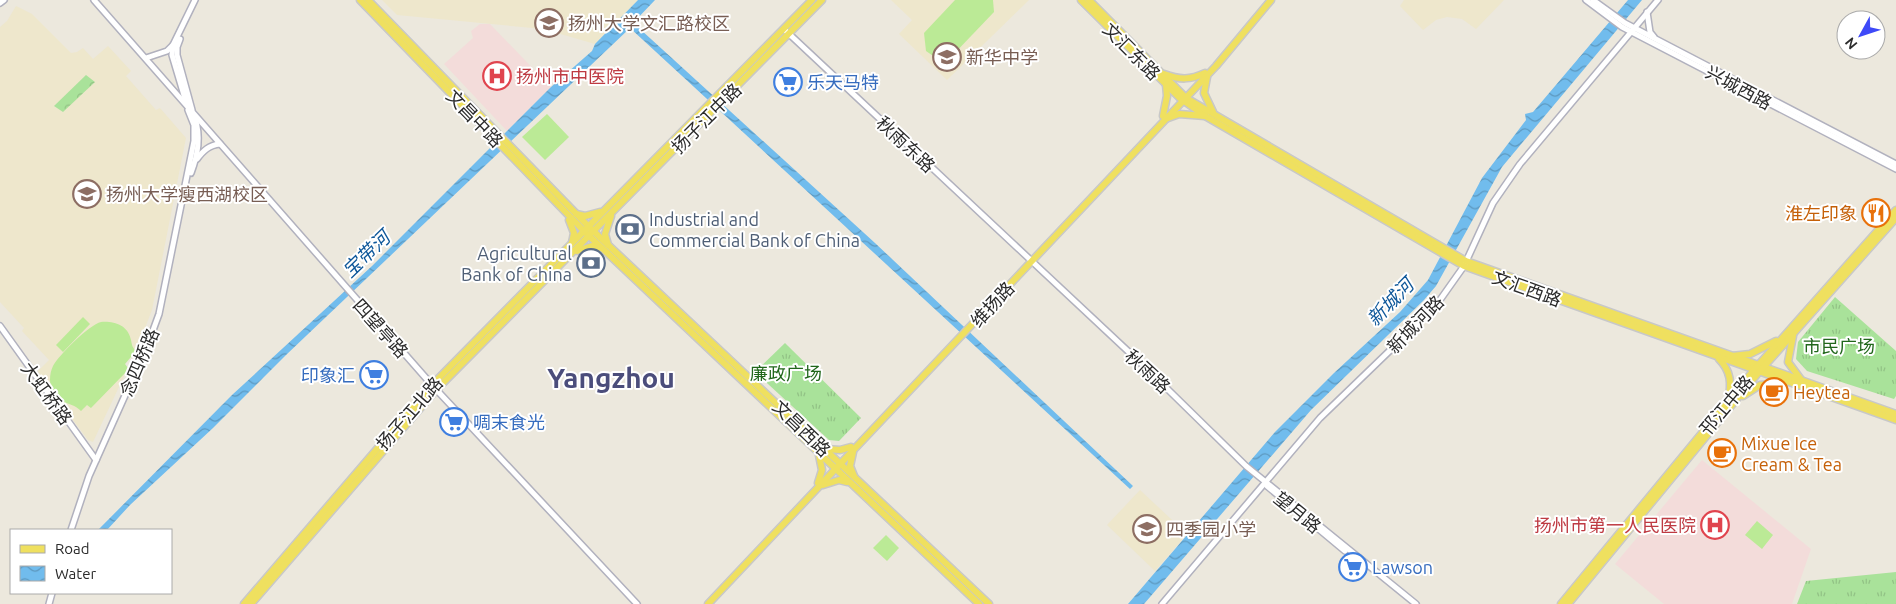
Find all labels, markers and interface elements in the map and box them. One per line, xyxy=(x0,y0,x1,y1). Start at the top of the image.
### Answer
school or university icon: 扬州大学文汇路校区 xyxy=(534,8,564,38)
north arrow xyxy=(1836,10,1886,60)
place label: 扬州大学文汇路校区 xyxy=(568,13,730,33)
street label: 文汇东路 xyxy=(1099,18,1165,84)
text: N xyxy=(1842,34,1861,53)
school or university icon: 新华中学 xyxy=(932,42,962,72)
place label: 新华中学 xyxy=(966,47,1038,67)
hospital icon: 扬州市中医院 xyxy=(482,61,512,91)
street label: 兴城西路 xyxy=(1703,61,1775,113)
place label: 扬州市中医院 xyxy=(516,66,624,86)
supermarket icon: 乐天马特 xyxy=(773,67,803,97)
place label: 乐天马特 xyxy=(807,72,879,92)
street label: 扬子江中路 xyxy=(667,79,745,157)
street label: 文昌中路 xyxy=(443,85,507,151)
street label: 秋雨东路 xyxy=(873,112,939,176)
school or university icon: 扬州大学瘦西湖校区 xyxy=(72,179,102,209)
place label: 扬州大学瘦西湖校区 xyxy=(106,184,268,204)
restaurant icon: 淮左印象 xyxy=(1861,198,1891,228)
place label: 淮左印象 xyxy=(1785,203,1857,223)
place label: Industrial and Commercial Bank of China xyxy=(649,209,860,250)
bank icon: Industrial and Commercial Bank of China xyxy=(615,214,645,244)
water label: 宝带河 xyxy=(338,224,397,282)
place label: Agricultural Bank of China xyxy=(461,243,572,284)
bank icon: Agricultural Bank of China xyxy=(576,248,606,278)
street label: 文汇西路 xyxy=(1490,266,1564,310)
water label: 新城河 xyxy=(1362,271,1420,330)
street label: 维扬路 xyxy=(966,277,1018,331)
street label: 新城河路 xyxy=(1383,291,1447,357)
street label: 四望亭路 xyxy=(349,295,413,361)
street label: 念四桥路 xyxy=(116,325,162,399)
park label: 市民广场 xyxy=(1803,336,1875,356)
street label: 秋雨路 xyxy=(1121,345,1175,397)
street label: 大虹桥路 xyxy=(18,358,76,428)
supermarket icon: 印象汇 xyxy=(359,360,389,390)
district label: Yangzhou xyxy=(547,362,675,393)
park label: 廉政广场 xyxy=(750,363,822,383)
place label: 印象汇 xyxy=(301,365,355,385)
street label: 邗江中路 xyxy=(1695,371,1757,439)
street label: 扬子江北路 xyxy=(372,372,446,454)
cafe icon: Heytea xyxy=(1759,377,1789,407)
place label: Heytea xyxy=(1793,382,1850,402)
street label: 文昌西路 xyxy=(769,396,835,460)
supermarket icon: 啁末食光 xyxy=(439,407,469,437)
place label: 啁末食光 xyxy=(473,412,545,432)
place label: Mixue Ice Cream & Tea xyxy=(1741,433,1842,474)
cafe icon: Mixue Ice Cream & Tea xyxy=(1707,438,1737,468)
street label: 望月路 xyxy=(1271,487,1325,537)
hospital icon: 扬州市第一人民医院 xyxy=(1700,510,1730,540)
school or university icon: 四季园小学 xyxy=(1132,514,1162,544)
place label: 扬州市第一人民医院 xyxy=(1534,515,1696,535)
place label: 四季园小学 xyxy=(1166,519,1256,539)
legend xyxy=(10,529,172,594)
text: Road xyxy=(55,540,90,557)
supermarket icon: Lawson xyxy=(1338,552,1368,582)
place label: Lawson xyxy=(1372,557,1433,577)
text: Water xyxy=(55,565,96,582)

